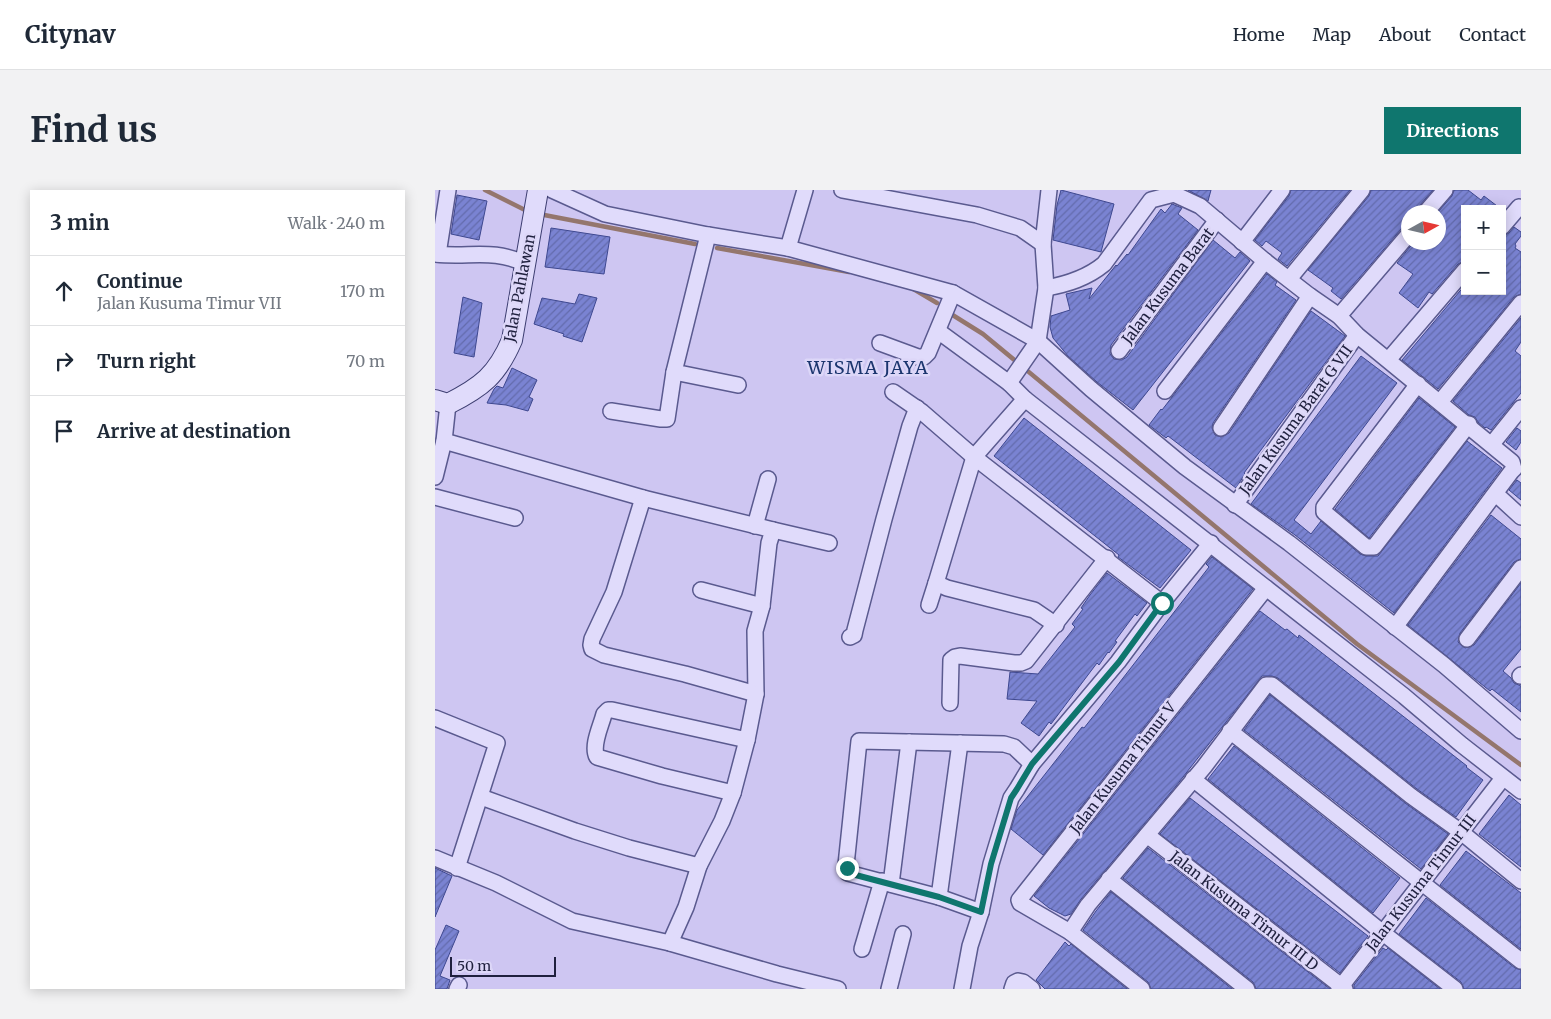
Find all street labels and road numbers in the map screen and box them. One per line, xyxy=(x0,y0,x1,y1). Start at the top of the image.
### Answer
street label: Jalan Kusuma Barat xyxy=(1117,224,1218,349)
street label: Jalan Pahlawan xyxy=(499,232,539,345)
street label: Jalan Kusuma Barat G VII xyxy=(1234,341,1356,499)
street label: Jalan Kusuma Timur V xyxy=(1065,697,1180,838)
street label: Jalan Kusuma Timur III xyxy=(1361,810,1480,956)
street label: Jalan Kusuma Timur III D xyxy=(1165,846,1322,975)

